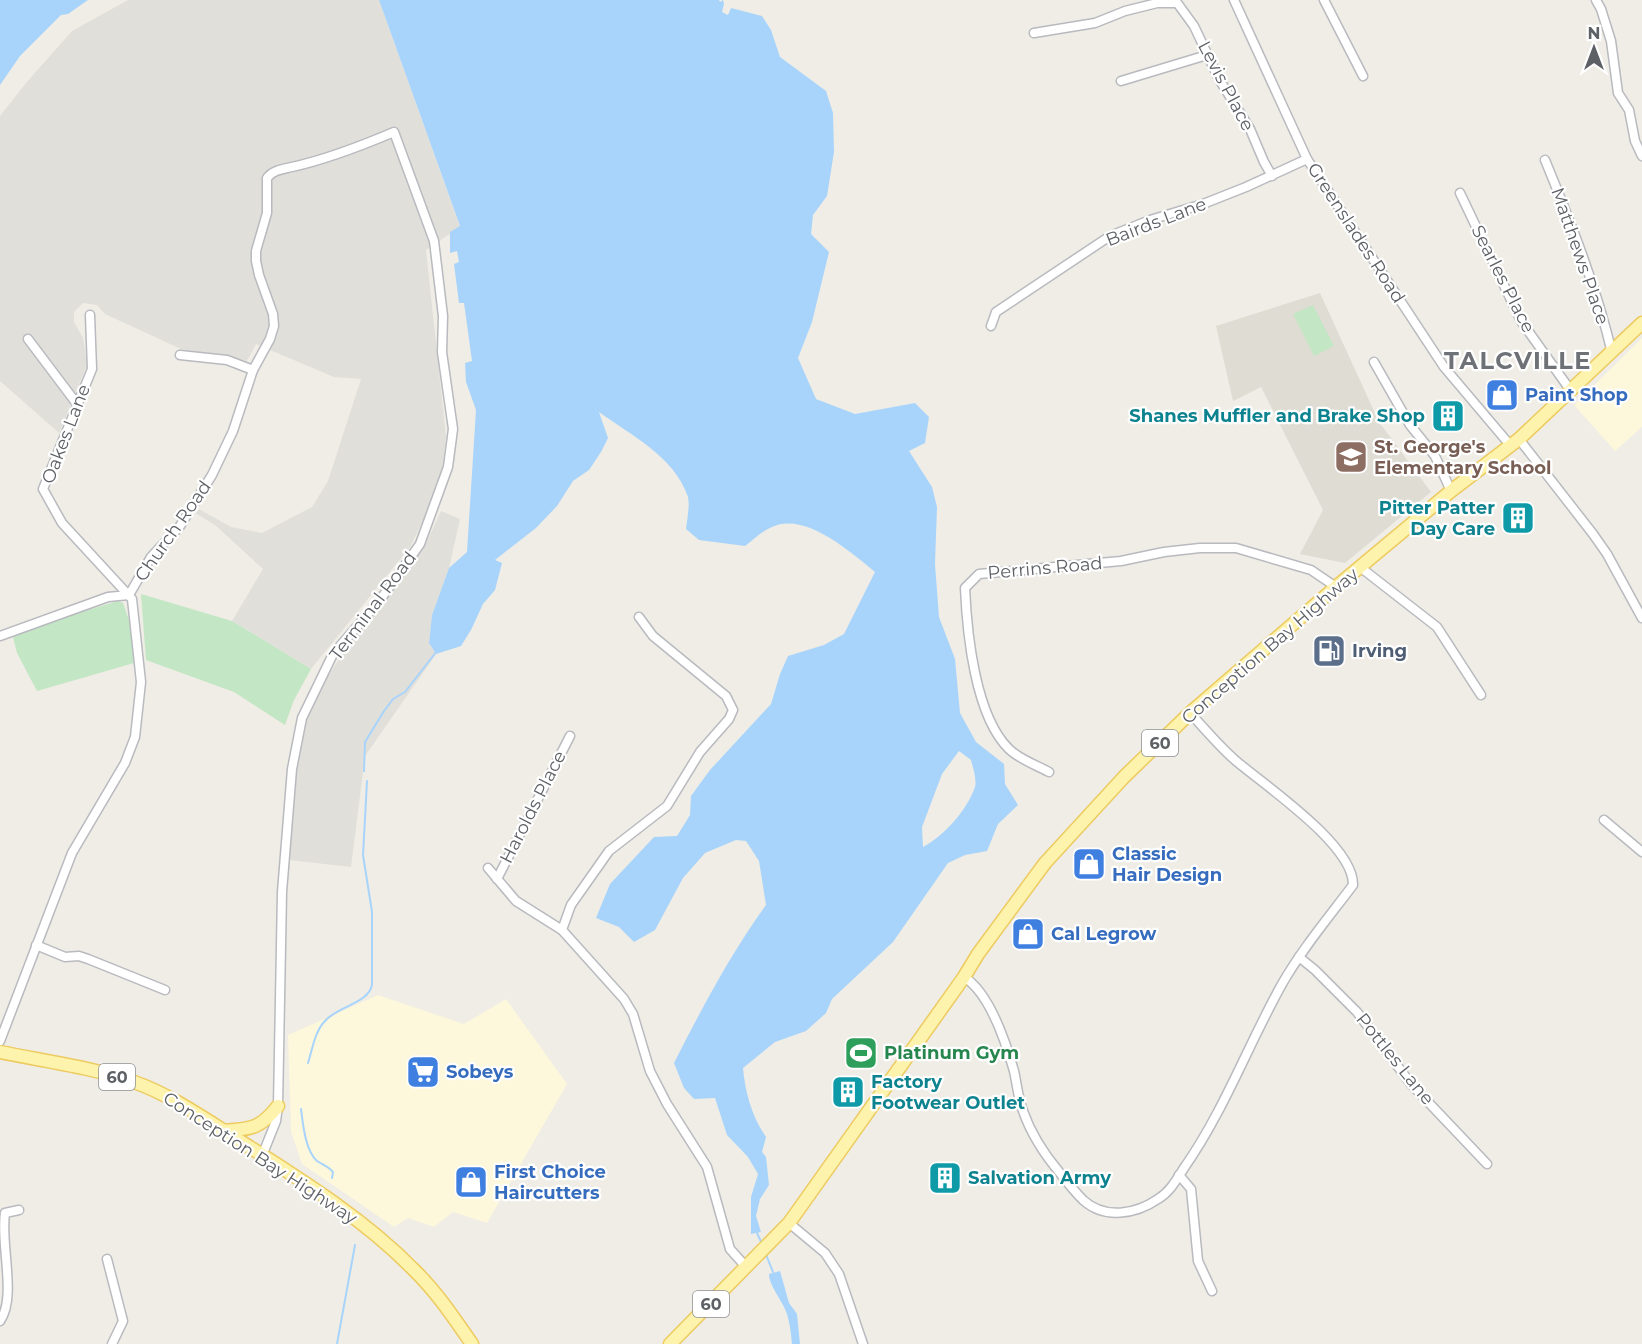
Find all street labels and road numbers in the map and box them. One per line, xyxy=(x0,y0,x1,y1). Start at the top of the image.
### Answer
street label: Levis Place xyxy=(1193,37,1259,135)
street label: Greenslades Road xyxy=(1302,159,1410,307)
street label: Matthews Place xyxy=(1546,185,1614,328)
street label: Bairds Lane xyxy=(1103,193,1210,251)
street label: Searles Place xyxy=(1466,222,1540,337)
street label: Oakes Lane xyxy=(37,381,95,487)
street label: Church Road xyxy=(130,476,216,586)
street label: Terminal Road xyxy=(325,547,421,665)
street label: Perrins Road xyxy=(987,552,1103,584)
street label: Conception Bay Highway xyxy=(1177,563,1363,729)
road number: 60 xyxy=(1142,730,1178,756)
street label: Harolds Place xyxy=(495,747,571,867)
street label: Pottles Lane xyxy=(1351,1009,1439,1109)
road number: 60 xyxy=(99,1064,135,1090)
street label: Conception Bay Highway xyxy=(159,1087,361,1229)
road number: 60 xyxy=(693,1291,729,1317)

